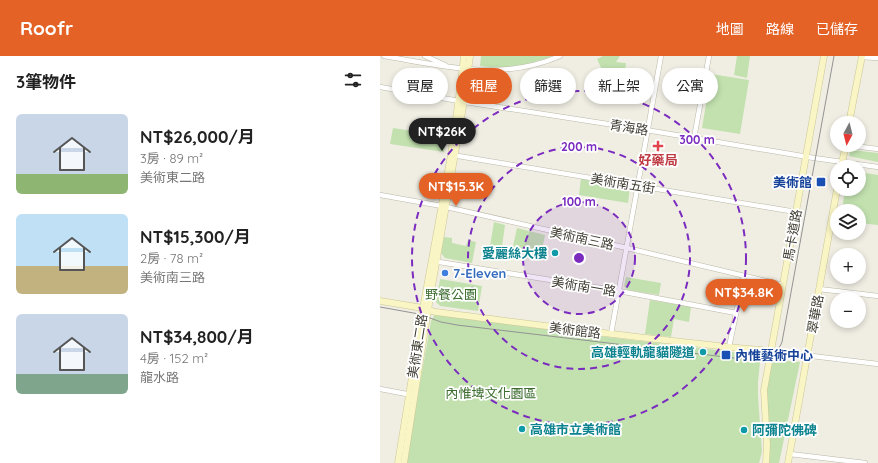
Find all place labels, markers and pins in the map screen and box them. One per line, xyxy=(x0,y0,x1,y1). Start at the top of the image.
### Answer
pin: NT$26K xyxy=(409,118,475,152)
marker: 好藥局 xyxy=(653,141,663,151)
place label: 好藥局 xyxy=(638,152,678,168)
pin: NT$15.3K xyxy=(415,173,497,207)
place label: 美術館 xyxy=(773,174,812,190)
marker: 美術館 xyxy=(815,176,827,188)
place label: 愛麗絲大樓 xyxy=(482,245,547,261)
marker: 愛麗絲大樓 xyxy=(550,248,560,258)
centre of rings xyxy=(572,251,586,265)
place label: 7-Eleven xyxy=(453,265,506,281)
marker: 7-Eleven xyxy=(440,268,450,278)
pin: NT$34.8K xyxy=(703,279,785,313)
place label: 高雄輕軌龍貓隧道 xyxy=(591,344,695,360)
marker: 高雄輕軌龍貓隧道 xyxy=(698,347,708,357)
place label: 內惟藝術中心 xyxy=(735,347,813,363)
marker: 內惟藝術中心 xyxy=(720,349,732,361)
place label: 高雄市立美術館 xyxy=(530,421,621,437)
place label: 阿彌陀佛碑 xyxy=(752,422,817,438)
marker: 高雄市立美術館 xyxy=(517,424,527,434)
marker: 阿彌陀佛碑 xyxy=(739,425,749,435)

